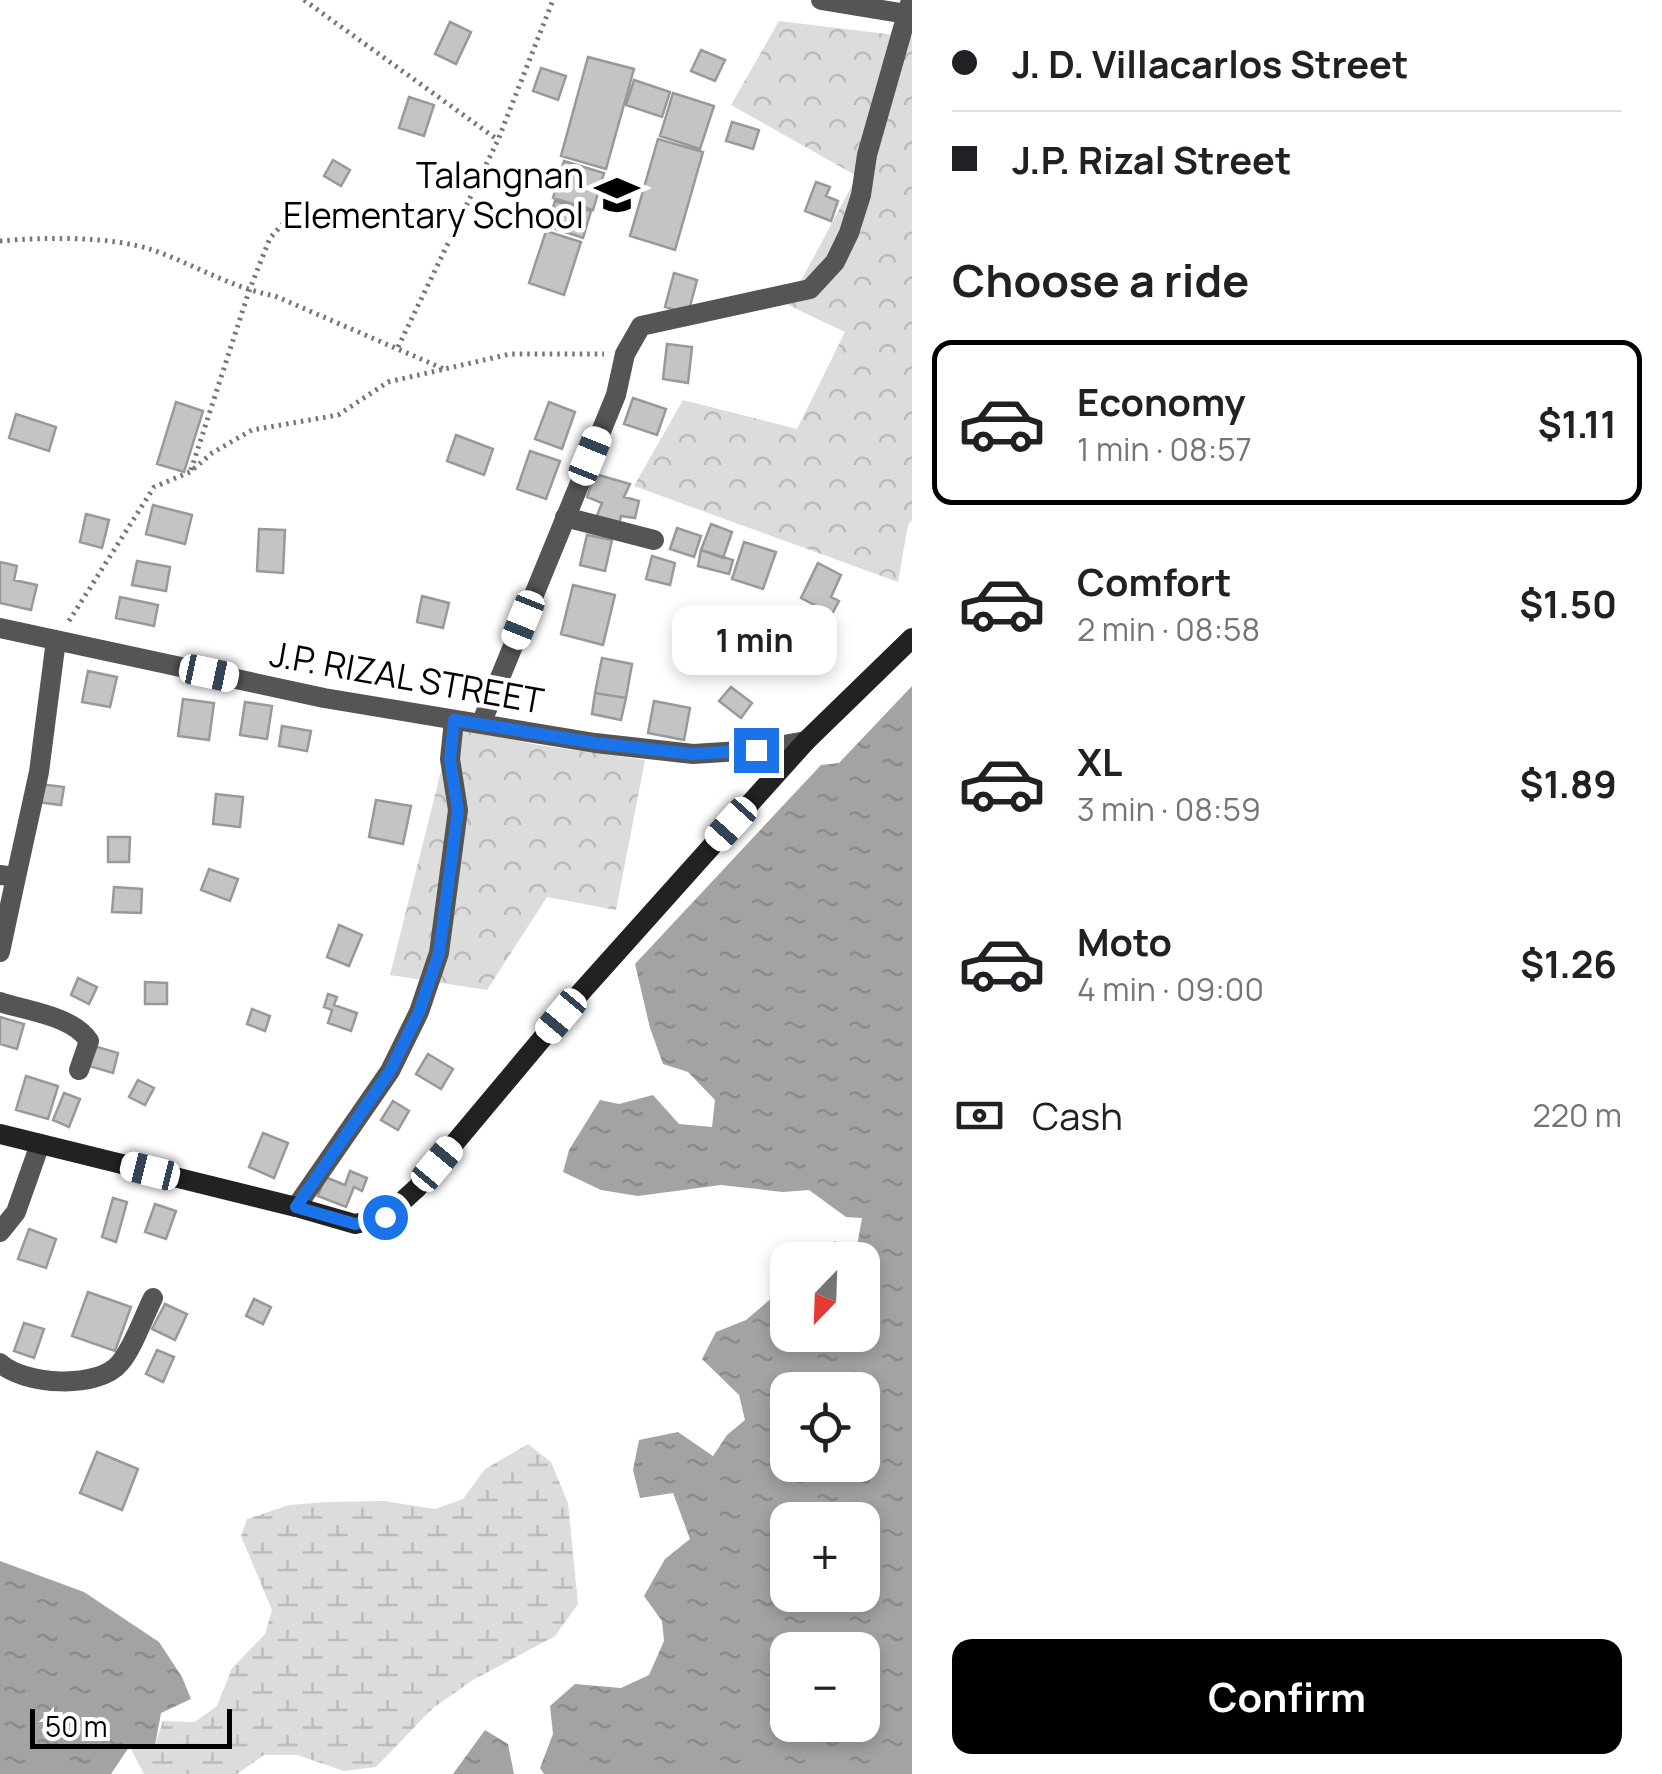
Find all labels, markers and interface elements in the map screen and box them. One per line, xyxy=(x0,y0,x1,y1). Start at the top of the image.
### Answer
text: J. D. Villacarlos Street xyxy=(1012,37,1408,89)
text: J.P. Rizal Street xyxy=(1012,133,1291,185)
place label: Talangnan Elementary School xyxy=(283,151,584,239)
school or university icon: Talangnan Elementary School xyxy=(593,171,641,219)
text: Choose a ride xyxy=(952,249,1249,311)
text: Economy xyxy=(1077,375,1246,427)
icon: car xyxy=(957,378,1047,468)
text: $1.11 xyxy=(1538,397,1617,449)
car xyxy=(565,423,615,489)
text: 1 min · 08:57 xyxy=(1077,427,1252,471)
text: Comfort xyxy=(1077,555,1231,607)
icon: car xyxy=(957,558,1047,648)
text: $1.50 xyxy=(1519,577,1617,629)
car xyxy=(498,587,548,653)
callout: 1 min xyxy=(674,605,838,675)
text: 2 min · 08:58 xyxy=(1077,607,1260,651)
text: 1 min xyxy=(715,618,794,662)
street label: J.P. RIZAL STREET xyxy=(266,629,548,725)
car xyxy=(177,652,241,694)
route end xyxy=(734,728,779,773)
text: XL xyxy=(1077,735,1122,787)
icon: car xyxy=(957,738,1047,828)
text: $1.89 xyxy=(1520,757,1617,809)
text: 3 min · 08:59 xyxy=(1077,787,1261,831)
car xyxy=(700,792,762,856)
text: Moto xyxy=(1077,915,1172,967)
icon: car xyxy=(957,918,1047,1008)
text: $1.26 xyxy=(1520,937,1617,989)
text: 4 min · 09:00 xyxy=(1077,967,1264,1011)
car xyxy=(530,983,592,1049)
icon: cash xyxy=(952,1088,1007,1143)
text: Cash xyxy=(1032,1089,1123,1141)
text: 220 m xyxy=(1532,1093,1622,1137)
car xyxy=(406,1131,468,1197)
car xyxy=(117,1149,183,1193)
route start xyxy=(363,1195,408,1240)
north arrow xyxy=(770,1242,880,1352)
map controls xyxy=(770,1242,880,1742)
button: locate xyxy=(770,1372,880,1482)
button: + xyxy=(770,1502,880,1612)
button: − xyxy=(770,1632,880,1742)
button: Confirm xyxy=(952,1639,1622,1754)
scale bar xyxy=(30,1704,232,1748)
text: 50 m xyxy=(45,1707,108,1745)

